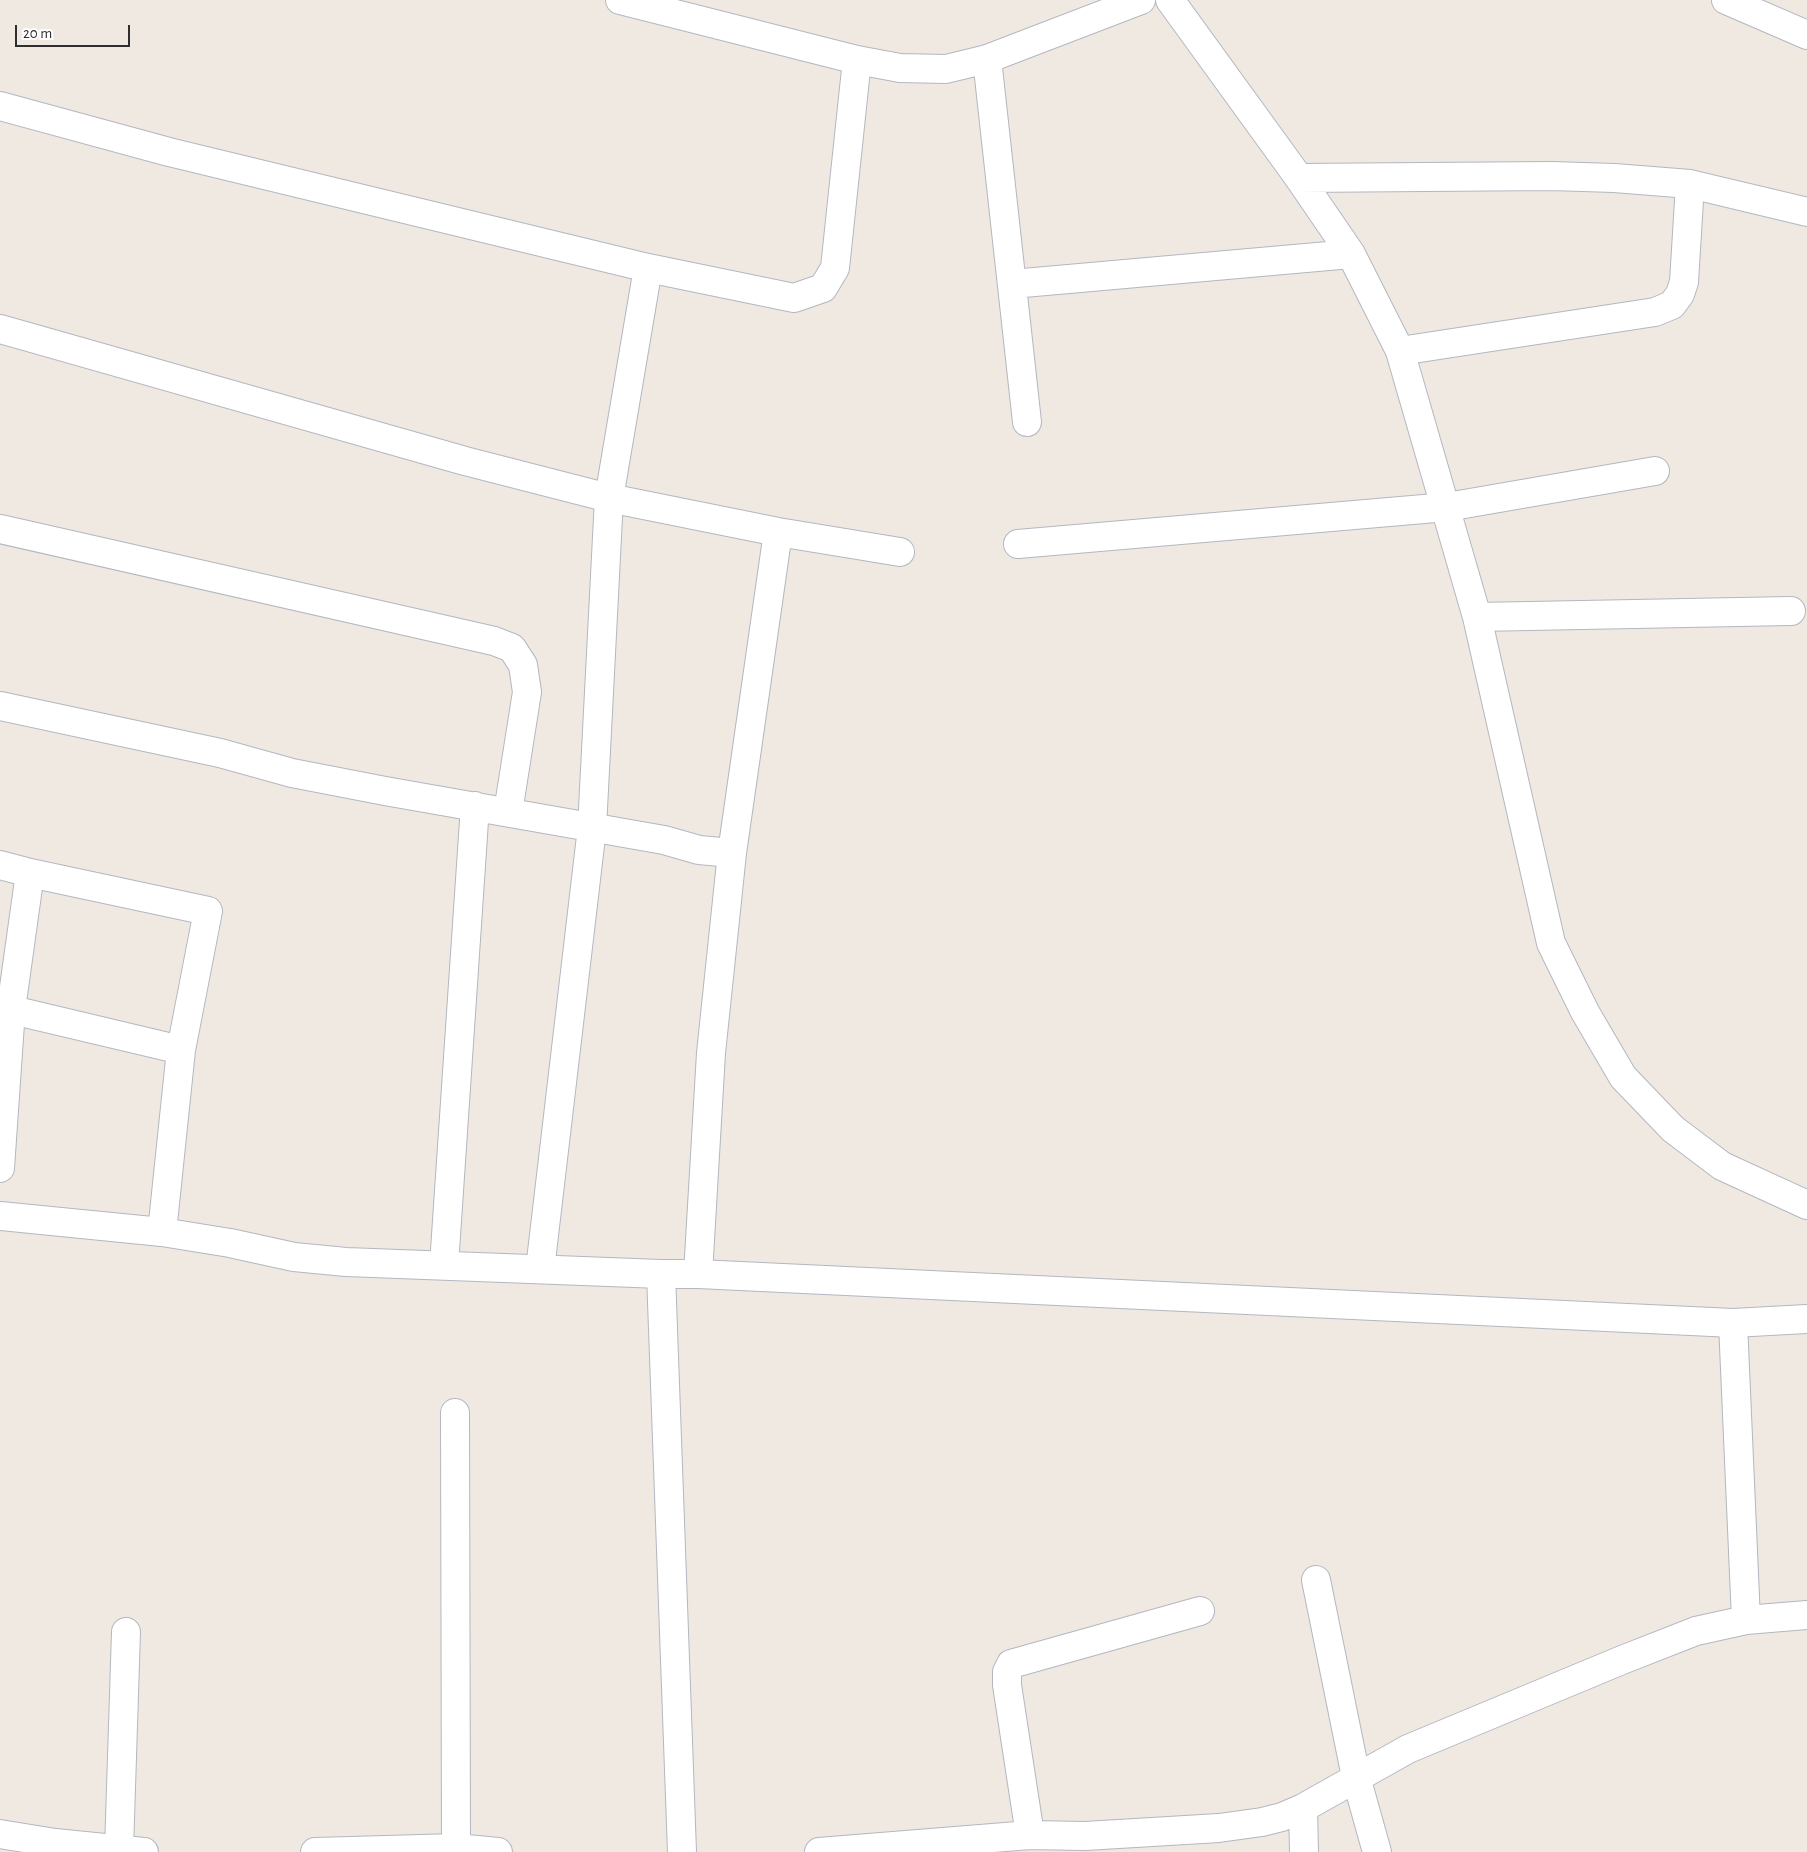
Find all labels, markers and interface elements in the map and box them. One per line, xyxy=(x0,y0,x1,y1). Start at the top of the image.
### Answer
scale bar xyxy=(18,15,132,47)
text: 20 m xyxy=(23,26,52,41)

